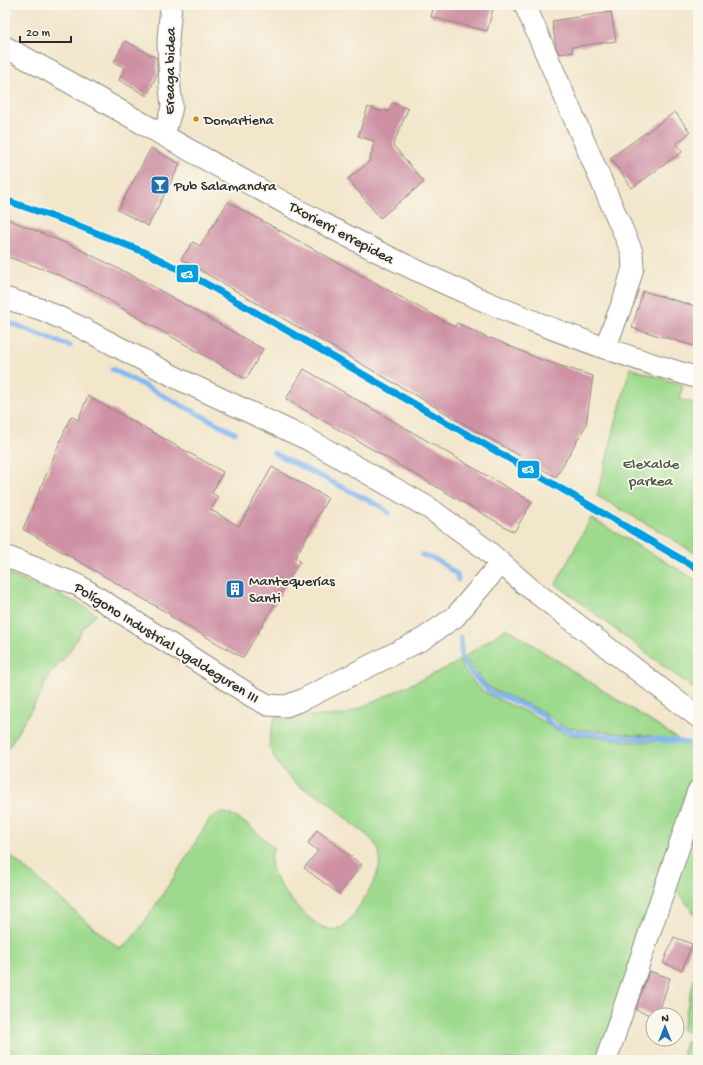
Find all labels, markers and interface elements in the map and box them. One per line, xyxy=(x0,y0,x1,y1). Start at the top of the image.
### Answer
scale bar xyxy=(20,18,71,44)
text: 20 m xyxy=(26,27,51,41)
street label: Ereaga bidea xyxy=(161,27,181,115)
place label: Domartiena xyxy=(203,113,275,130)
marker: Domartiena xyxy=(191,114,201,124)
bar icon: Pub Salamandra xyxy=(149,174,171,196)
place label: Pub Salamandra xyxy=(173,178,277,196)
street label: Txorierri errepidea xyxy=(284,198,397,269)
line badge: E3 xyxy=(176,264,199,283)
text: E3 xyxy=(180,270,194,282)
park label: Elexalde parkea xyxy=(623,456,679,491)
line badge: E3 xyxy=(517,460,540,479)
text: E3 xyxy=(521,465,535,477)
place label: Mantequerías Santi xyxy=(249,573,335,608)
building icon: Mantequerías Santi xyxy=(224,578,246,600)
street label: Polígono Industrial Ugaldeguren III xyxy=(69,579,262,708)
north arrow xyxy=(645,1007,685,1047)
text: N xyxy=(661,1013,669,1025)

